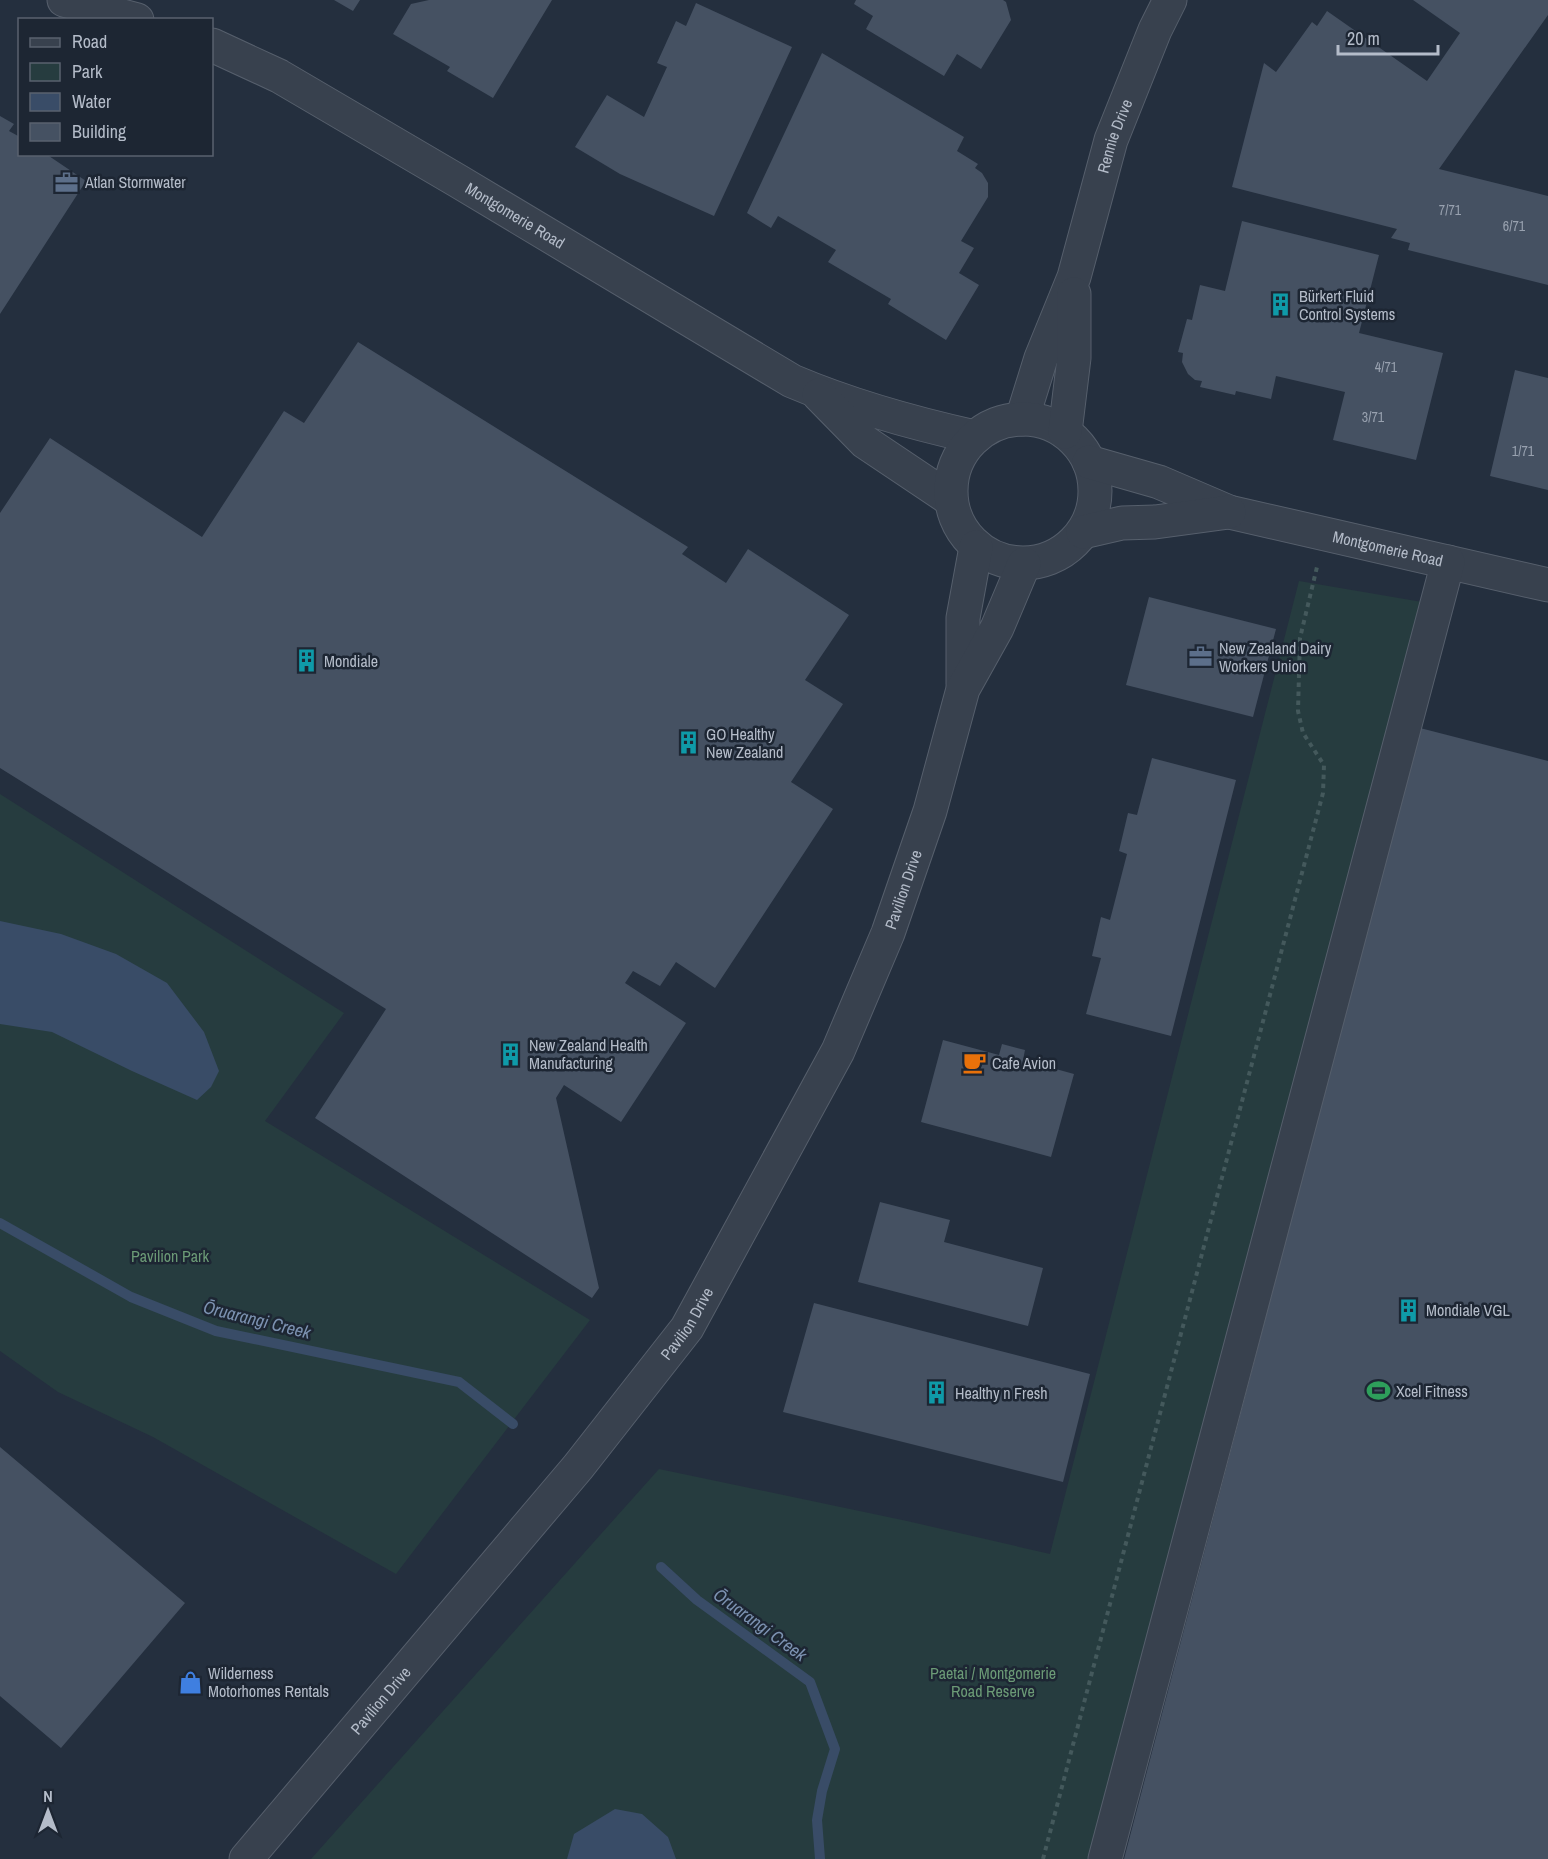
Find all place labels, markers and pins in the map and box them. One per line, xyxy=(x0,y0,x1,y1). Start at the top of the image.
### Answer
office icon: Atlan Stormwater xyxy=(54,169,80,195)
place label: Atlan Stormwater xyxy=(84,171,186,193)
place label: Bürkert Fluid Control Systems xyxy=(1299,285,1395,325)
building icon: Bürkert Fluid Control Systems xyxy=(1268,292,1294,318)
place label: New Zealand Dairy Workers Union xyxy=(1219,637,1332,677)
office icon: New Zealand Dairy Workers Union xyxy=(1188,644,1214,670)
building icon: Mondiale xyxy=(293,648,319,674)
place label: Mondiale xyxy=(324,650,378,672)
place label: GO Healthy New Zealand xyxy=(706,723,783,763)
building icon: GO Healthy New Zealand xyxy=(675,730,701,756)
place label: New Zealand Health Manufacturing xyxy=(529,1034,648,1074)
building icon: New Zealand Health Manufacturing xyxy=(498,1041,524,1067)
cafe icon: Cafe Avion xyxy=(961,1050,987,1076)
place label: Cafe Avion xyxy=(992,1052,1056,1074)
building icon: Mondiale VGL xyxy=(1395,1297,1421,1323)
place label: Mondiale VGL xyxy=(1426,1299,1511,1321)
sports icon: Xcel Fitness xyxy=(1365,1378,1391,1404)
building icon: Healthy n Fresh xyxy=(924,1380,950,1406)
place label: Xcel Fitness xyxy=(1396,1380,1468,1402)
place label: Healthy n Fresh xyxy=(955,1382,1048,1404)
place label: Wilderness Motorhomes Rentals xyxy=(208,1662,329,1702)
shop icon: Wilderness Motorhomes Rentals xyxy=(177,1669,203,1695)

